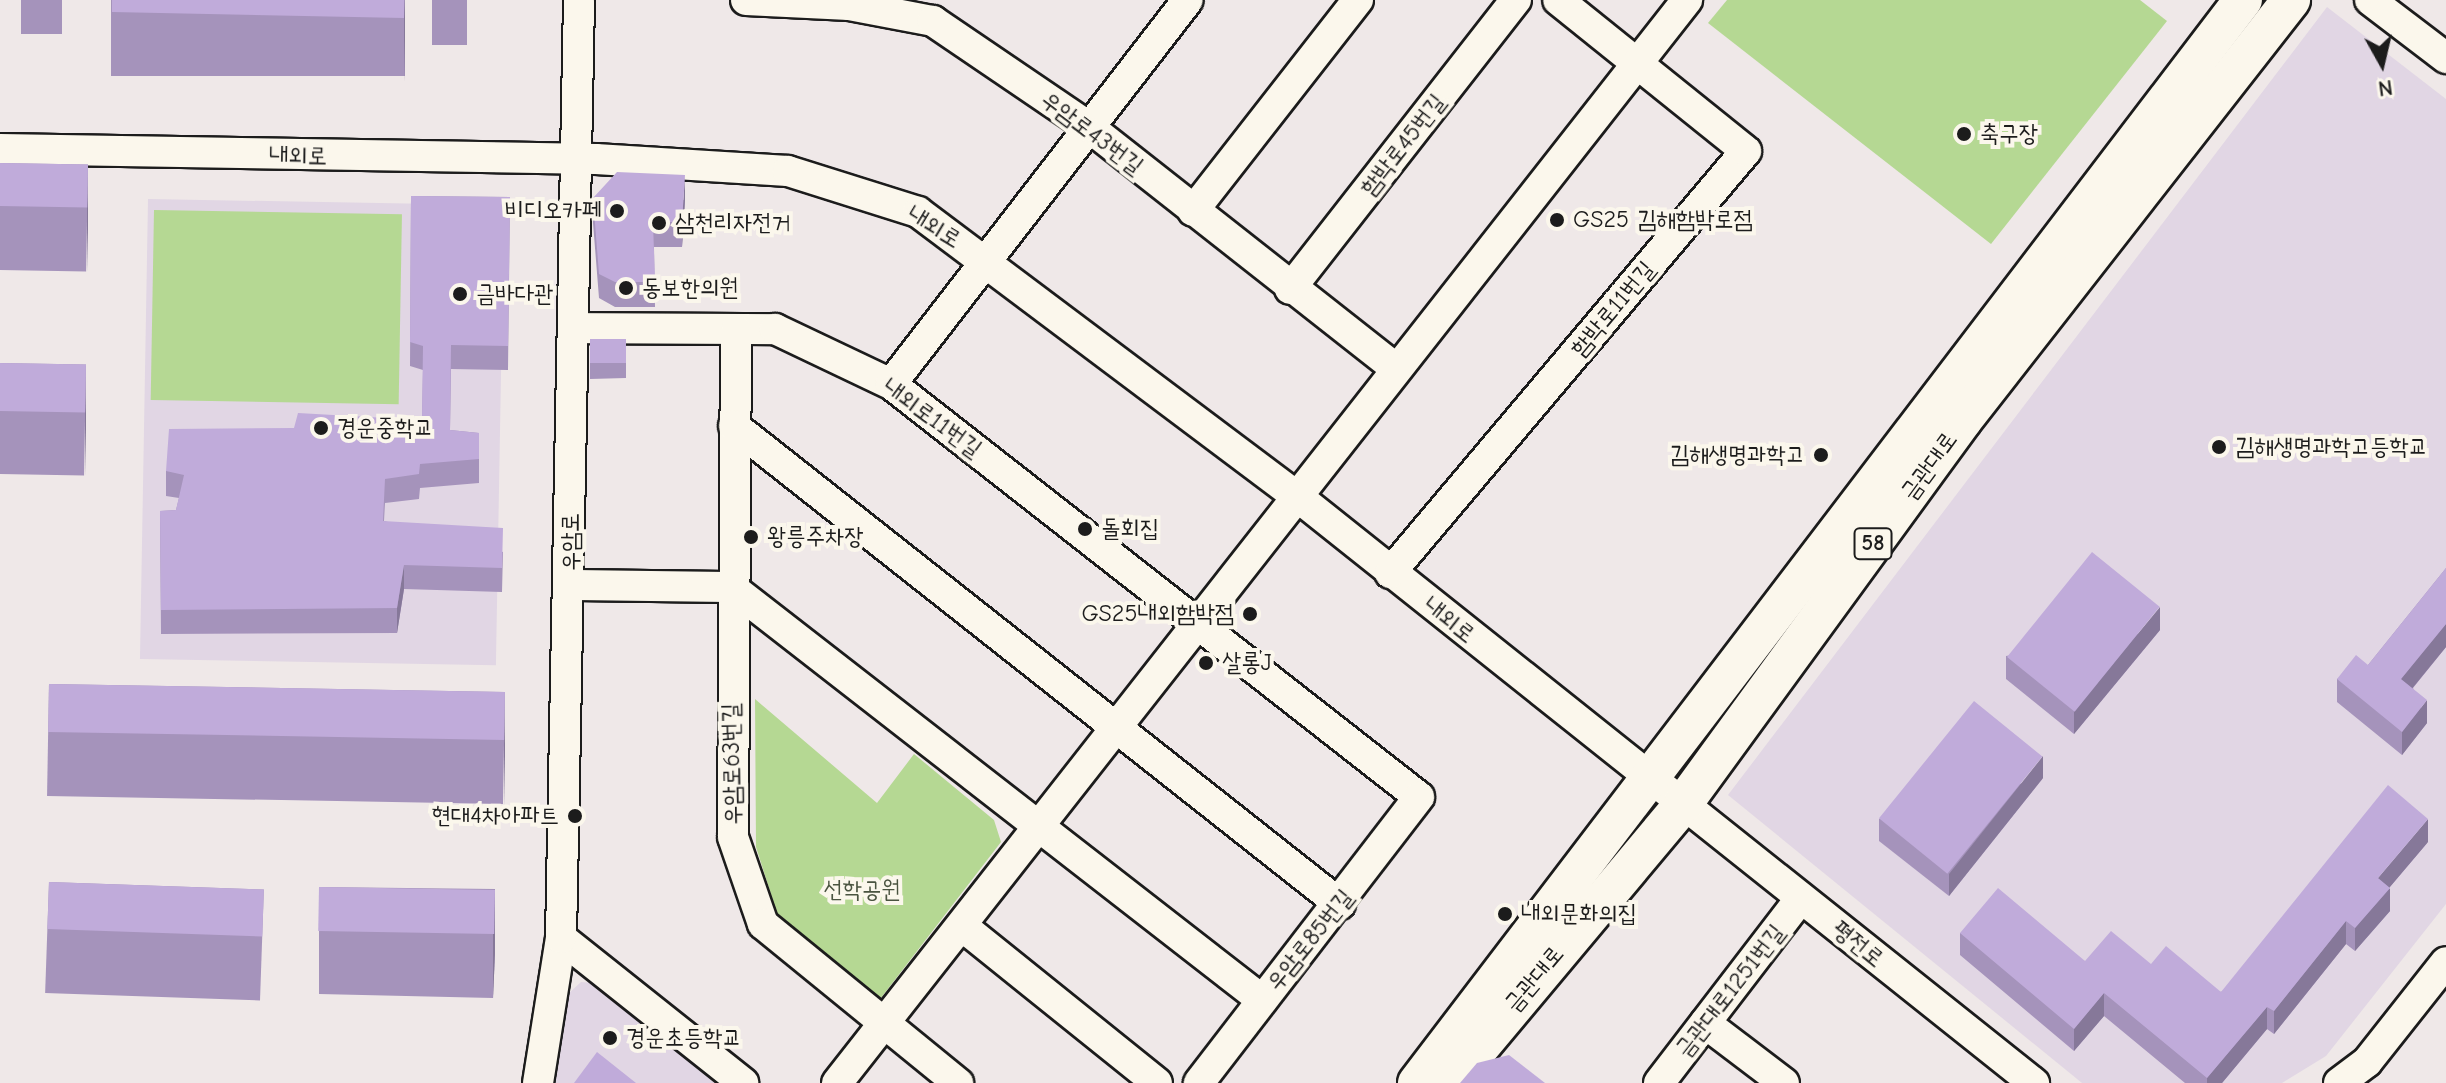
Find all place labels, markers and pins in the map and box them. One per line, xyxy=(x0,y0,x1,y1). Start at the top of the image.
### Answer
place label: 축구장 xyxy=(1980,120,2038,148)
marker: 축구장 xyxy=(1955,125,1973,143)
place label: 비디오카페 xyxy=(504,197,601,225)
marker: 비디오카페 xyxy=(608,202,626,220)
place label: GS25 김해함박로점 xyxy=(1573,206,1753,234)
place label: 삼천리자전거 xyxy=(675,209,791,237)
marker: GS25 김해함박로점 xyxy=(1548,211,1566,229)
marker: 삼천리자전거 xyxy=(650,214,668,232)
place label: 동보한의원 xyxy=(642,274,739,302)
marker: 동보한의원 xyxy=(617,279,635,297)
place label: 금바다관 xyxy=(476,280,553,308)
marker: 금바다관 xyxy=(451,285,469,303)
place label: 경운중학교 xyxy=(337,414,434,442)
marker: 경운중학교 xyxy=(312,419,330,437)
place label: 김해생명과학고등학교 xyxy=(2235,433,2428,461)
marker: 김해생명과학고등학교 xyxy=(2210,438,2228,456)
place label: 김해생명과학고 xyxy=(1670,441,1805,469)
marker: 김해생명과학고 xyxy=(1812,446,1830,464)
place label: 돌회집 xyxy=(1101,515,1159,543)
marker: 돌회집 xyxy=(1076,520,1094,538)
place label: 왕릉주차장 xyxy=(767,523,864,551)
marker: 왕릉주차장 xyxy=(742,528,760,546)
place label: GS25내외함박점 xyxy=(1081,600,1234,628)
marker: GS25내외함박점 xyxy=(1241,605,1259,623)
place label: 살롱J xyxy=(1222,649,1272,677)
marker: 살롱J xyxy=(1197,654,1215,672)
place label: 현대4차아파트 xyxy=(432,802,559,830)
marker: 현대4차아파트 xyxy=(566,807,584,825)
place label: 내외문화의집 xyxy=(1521,900,1637,928)
marker: 내외문화의집 xyxy=(1496,905,1514,923)
place label: 경운초등학교 xyxy=(626,1024,742,1052)
marker: 경운초등학교 xyxy=(601,1029,619,1047)

